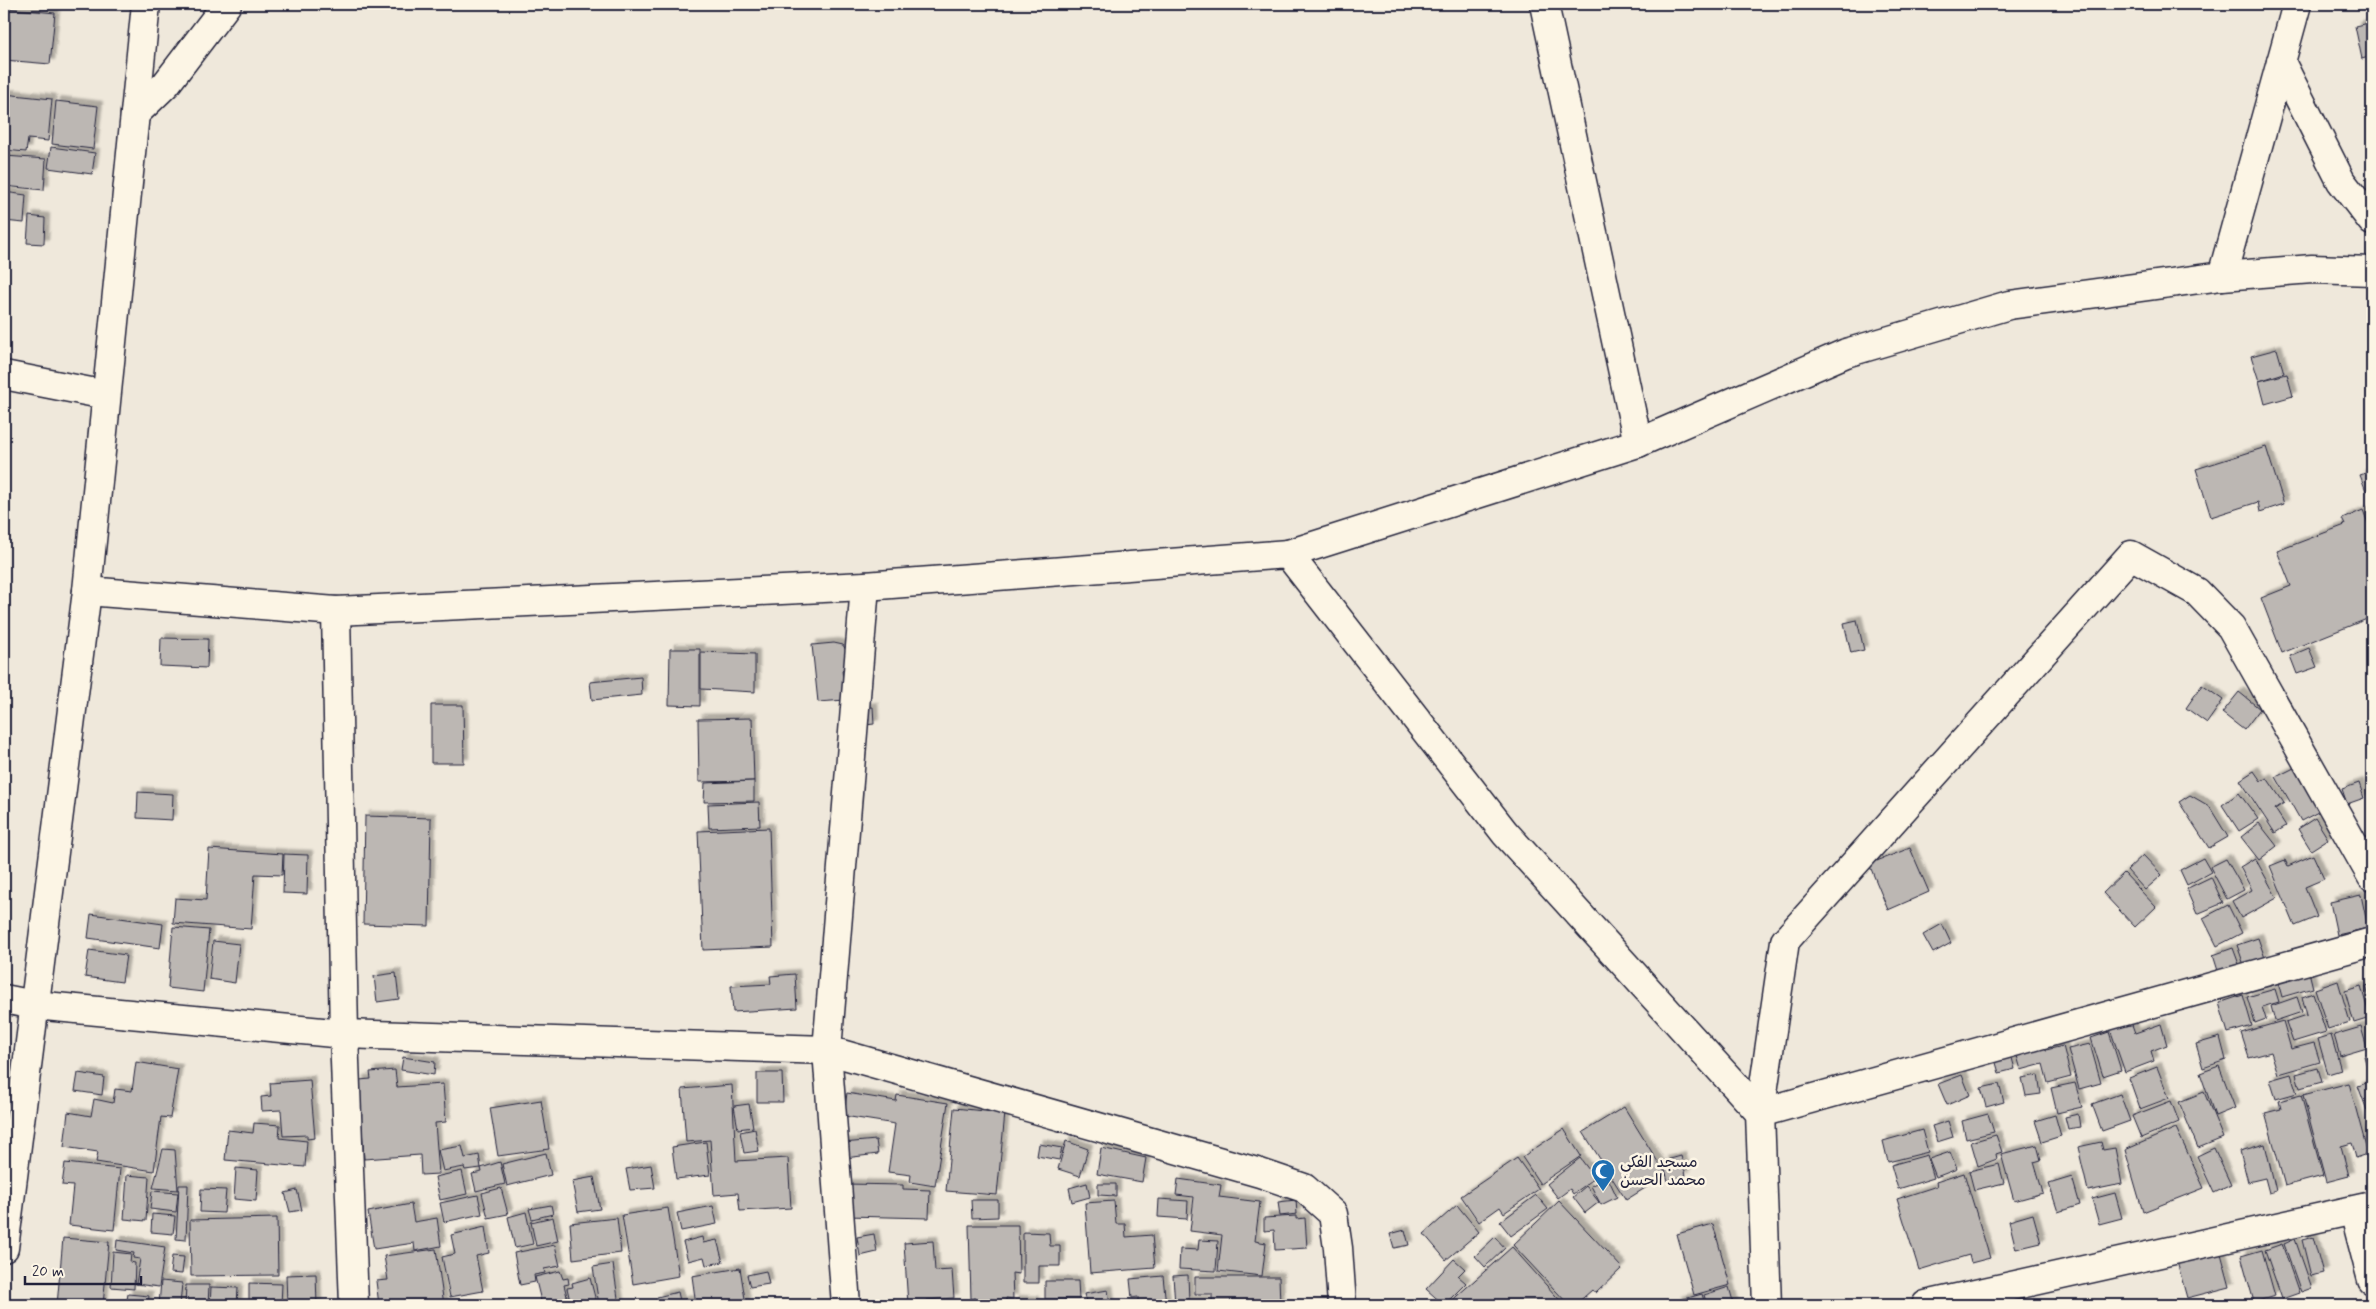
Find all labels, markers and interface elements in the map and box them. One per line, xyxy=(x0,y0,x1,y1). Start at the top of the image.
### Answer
place label: مسجد الفكي محمد الحسن xyxy=(1620,1152,1706,1191)
mosque icon: مسجد الفكي محمد الحسن xyxy=(1590,1158,1616,1192)
scale bar xyxy=(25,1254,141,1286)
text: 20 m xyxy=(32,1262,64,1282)

